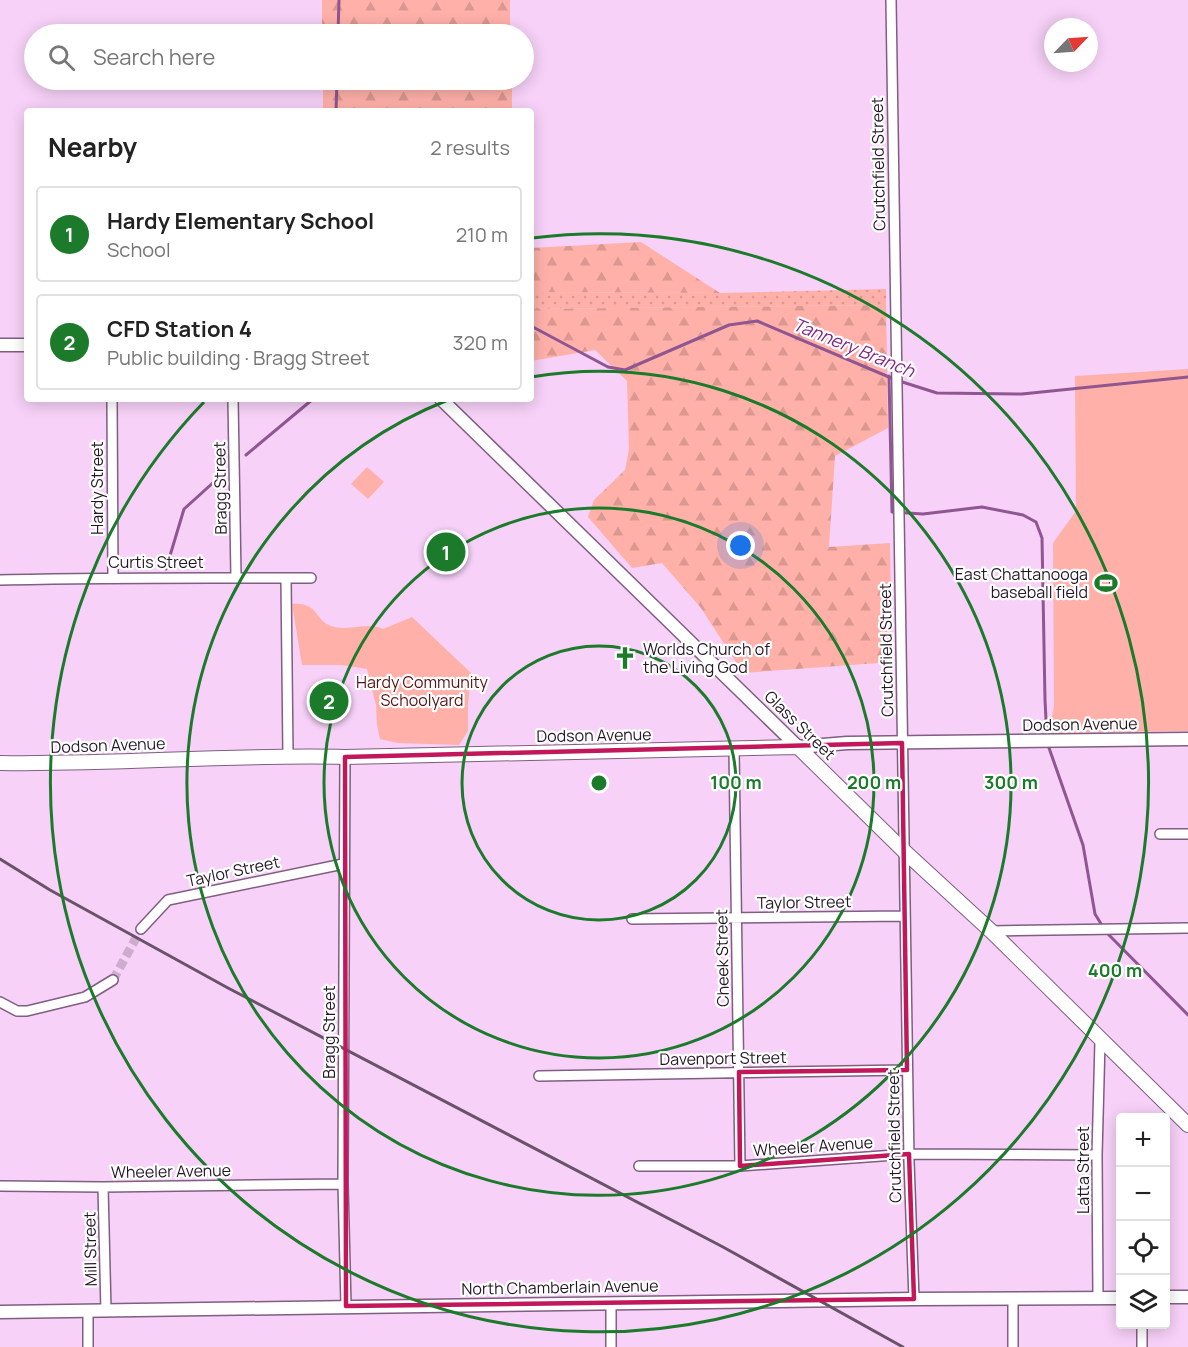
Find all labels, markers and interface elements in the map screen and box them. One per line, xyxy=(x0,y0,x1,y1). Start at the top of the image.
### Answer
north arrow xyxy=(1044,18,1098,72)
search box xyxy=(24,24,534,90)
icon: search xyxy=(45,41,78,74)
text: Search here xyxy=(93,42,215,72)
street label: Crutchfield Street xyxy=(866,97,890,231)
text: Nearby xyxy=(48,129,137,165)
text: 2 results xyxy=(430,134,510,161)
text: Hardy Elementary School xyxy=(107,206,374,236)
text: 1 xyxy=(65,221,74,248)
text: 210 m xyxy=(456,221,508,248)
text: School xyxy=(107,236,171,263)
water label: Tannery Branch xyxy=(790,312,920,383)
text: CFD Station 4 xyxy=(107,314,252,344)
text: 2 xyxy=(64,329,75,356)
text: 320 m xyxy=(452,329,508,356)
text: Public building · Bragg Street xyxy=(107,344,370,371)
street label: Hardy Street xyxy=(86,441,108,535)
street label: Bragg Street xyxy=(208,441,232,535)
pin: 1 xyxy=(426,530,466,574)
your location xyxy=(726,531,755,560)
street label: Curtis Street xyxy=(108,551,204,573)
place label: East Chattanooga baseball field xyxy=(955,563,1088,603)
sports icon: East Chattanooga baseball field xyxy=(1093,570,1119,596)
street label: Crutchfield Street xyxy=(874,583,898,717)
place label: Worlds Church of the Living God xyxy=(643,638,770,678)
church icon: Worlds Church of the Living God xyxy=(612,645,638,671)
park label: Hardy Community Schoolyard xyxy=(356,671,489,711)
pin: 2 xyxy=(310,678,348,724)
street label: Glass Street xyxy=(760,686,840,764)
street label: Dodson Avenue xyxy=(1022,712,1138,736)
street label: Dodson Avenue xyxy=(536,723,652,747)
street label: Dodson Avenue xyxy=(50,732,166,758)
text: 100 m xyxy=(710,770,762,794)
text: 200 m xyxy=(847,770,901,794)
text: 300 m xyxy=(984,770,1038,794)
centre of rings xyxy=(589,773,609,793)
street label: Taylor Street xyxy=(185,850,281,892)
street label: Taylor Street xyxy=(757,890,851,914)
street label: Cheek Street xyxy=(710,909,734,1007)
text: 400 m xyxy=(1088,958,1142,982)
street label: Bragg Street xyxy=(318,985,340,1079)
street label: Davenport Street xyxy=(659,1046,787,1070)
street label: Crutchfield Street xyxy=(882,1069,906,1203)
map controls xyxy=(1116,1113,1170,1329)
button: + xyxy=(1116,1113,1170,1167)
street label: Latta Street xyxy=(1072,1126,1094,1214)
street label: Wheeler Avenue xyxy=(752,1131,874,1161)
street label: Wheeler Avenue xyxy=(111,1159,231,1183)
button: − xyxy=(1116,1167,1170,1221)
street label: Mill Street xyxy=(78,1211,102,1287)
button: locate xyxy=(1116,1221,1170,1275)
street label: North Chamberlain Avenue xyxy=(461,1274,659,1300)
button: layers xyxy=(1116,1275,1170,1329)

